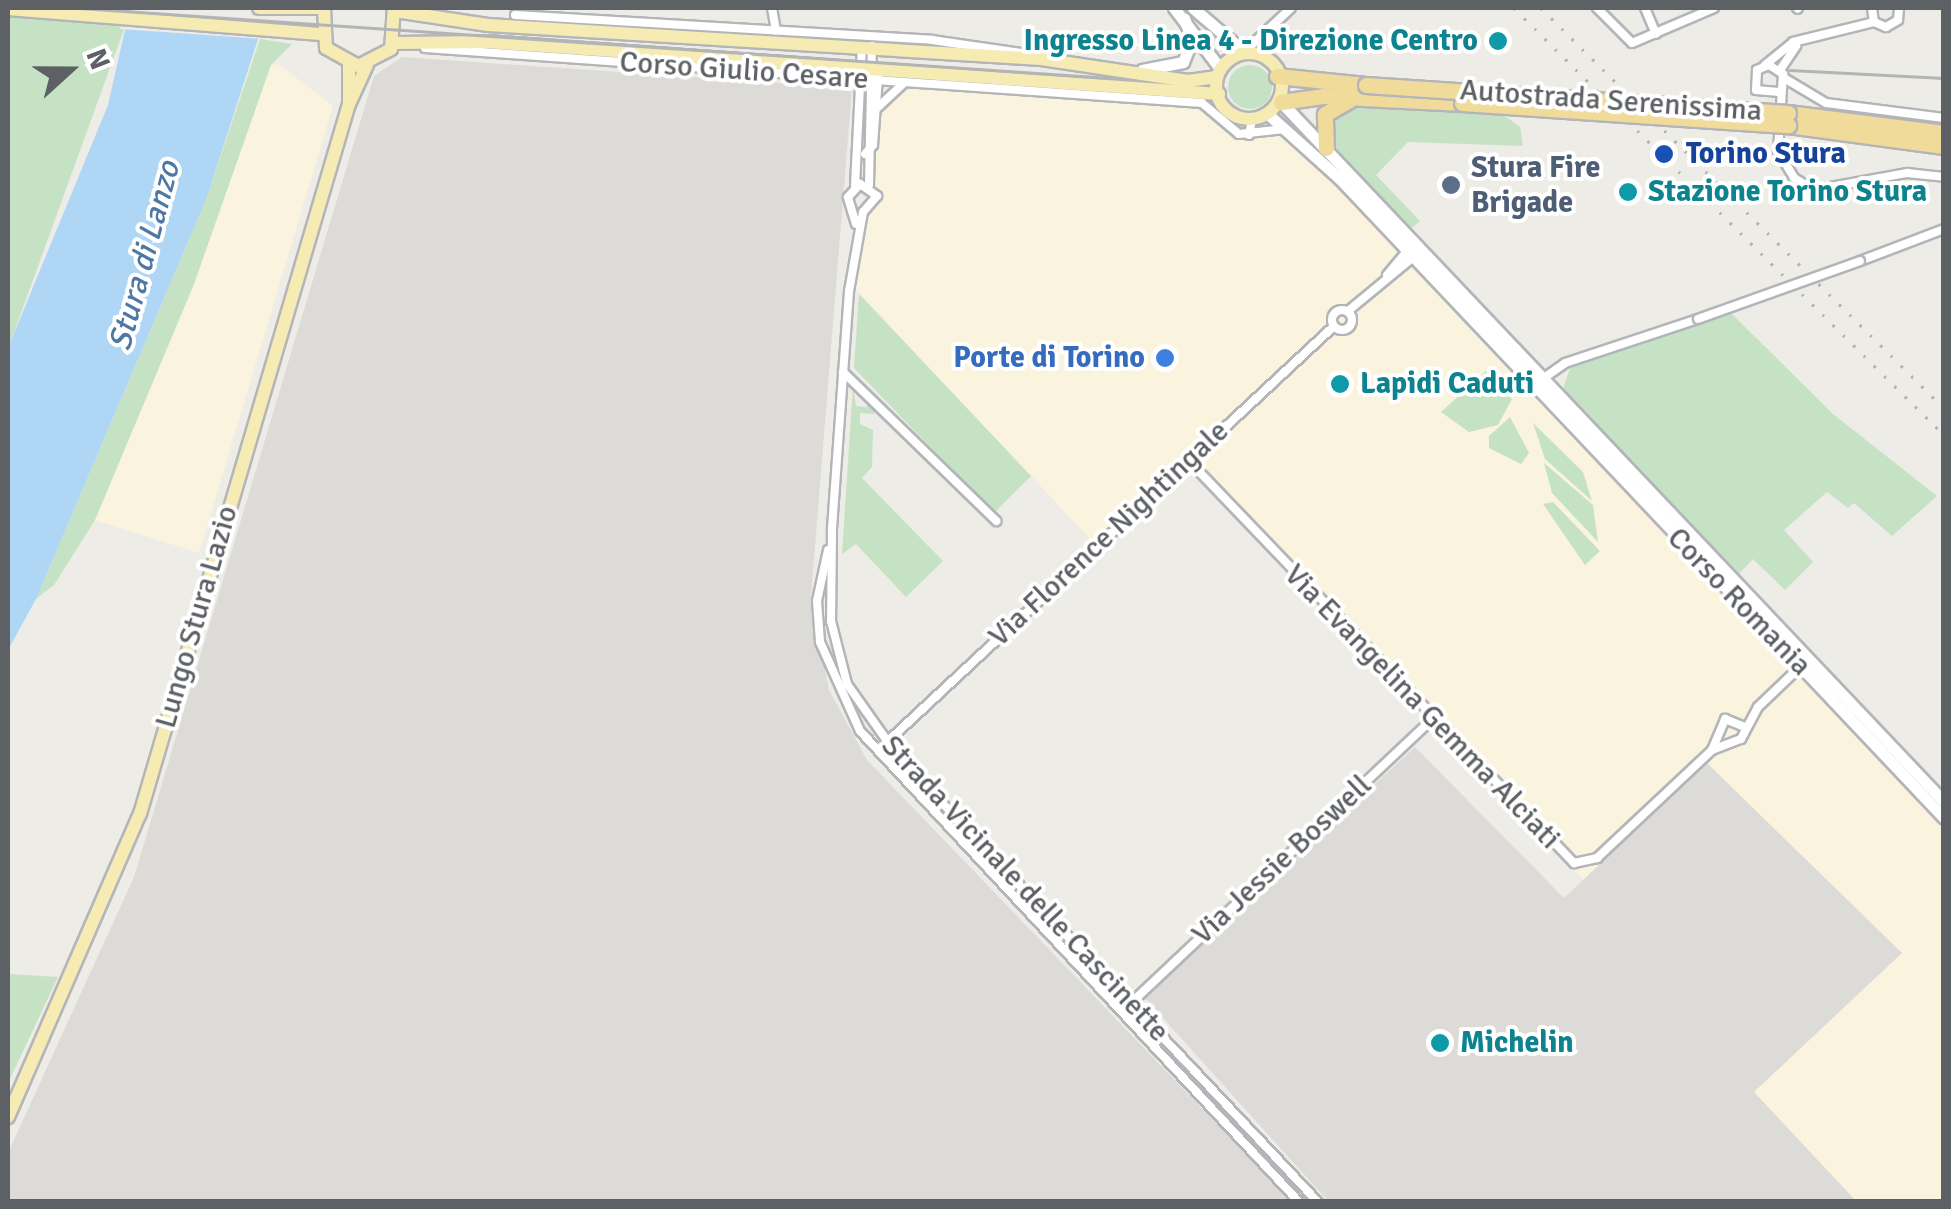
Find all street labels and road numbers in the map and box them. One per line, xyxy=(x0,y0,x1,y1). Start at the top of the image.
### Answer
street label: Corso Giulio Cesare xyxy=(618,44,870,98)
street label: Autostrada Serenissima xyxy=(1459,72,1763,130)
street label: Via Florence Nightingale xyxy=(982,413,1236,655)
street label: Lungo Stura Lazio xyxy=(148,502,246,732)
street label: Corso Romania xyxy=(1659,520,1819,684)
street label: Via Evangelina Gemma Alciati xyxy=(1277,557,1567,857)
street label: Strada Vicinale delle Cascinette xyxy=(873,728,1177,1050)
street label: Via Jessie Boswell xyxy=(1185,768,1379,952)

